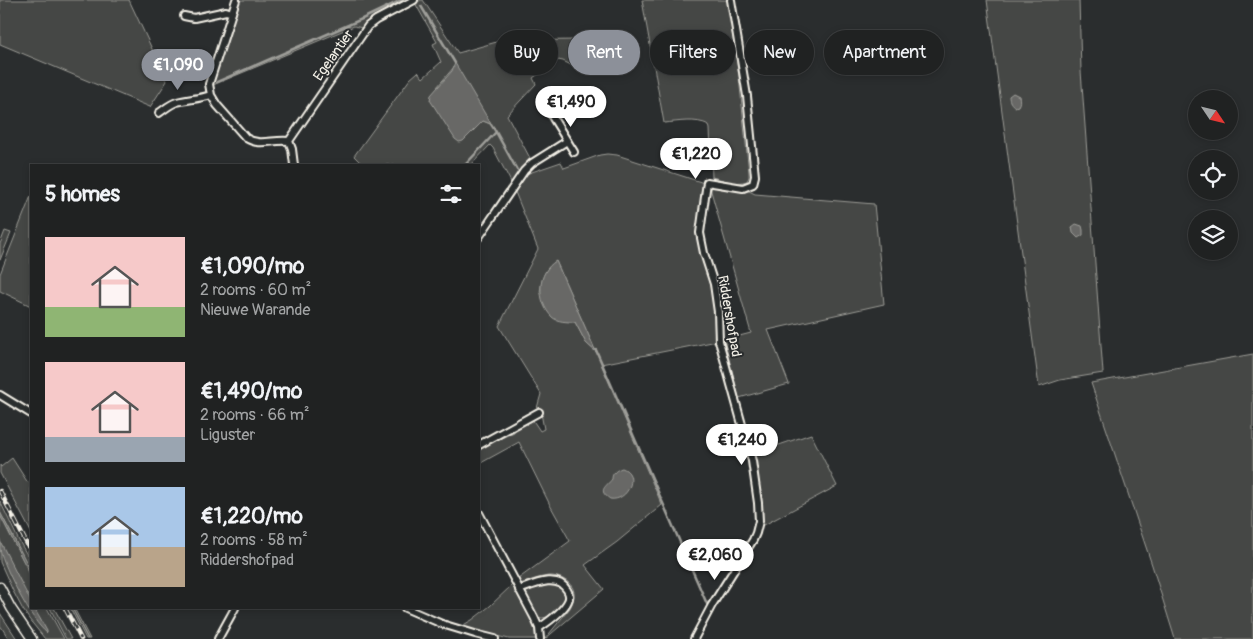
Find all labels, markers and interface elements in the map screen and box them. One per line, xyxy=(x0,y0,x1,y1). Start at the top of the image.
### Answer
street label: Egelantier xyxy=(310,26,357,84)
chip: Buy xyxy=(495,30,558,75)
chip: Rent xyxy=(568,30,640,75)
chip: Filters xyxy=(650,30,735,75)
chip: New xyxy=(745,30,814,75)
chip: Apartment xyxy=(824,30,944,75)
pin: €1,090 xyxy=(137,48,219,91)
text: €1,090 xyxy=(153,55,203,75)
pin: €1,490 xyxy=(530,86,612,128)
north arrow xyxy=(1188,90,1238,140)
map controls xyxy=(1188,90,1238,260)
text: €1,490 xyxy=(546,92,596,112)
pin: €1,220 xyxy=(655,138,737,180)
text: €1,220 xyxy=(671,144,721,164)
button: locate xyxy=(1188,150,1238,200)
icon: filters xyxy=(437,180,465,208)
text: 5 homes xyxy=(45,181,120,208)
button: layers xyxy=(1188,210,1238,260)
text: €1,090/mo xyxy=(200,253,304,280)
icon: home xyxy=(85,257,145,317)
street label: Riddershofpad xyxy=(714,274,745,358)
text: 2 rooms · 60 m² xyxy=(200,280,311,300)
text: Nieuwe Warande xyxy=(200,300,310,320)
text: €1,490/mo xyxy=(200,378,302,405)
icon: home xyxy=(85,382,145,442)
text: 2 rooms · 66 m² xyxy=(200,405,310,425)
pin: €1,240 xyxy=(701,424,783,466)
text: Liguster xyxy=(200,425,255,445)
text: €1,240 xyxy=(717,430,767,450)
text: €1,220/mo xyxy=(200,503,303,530)
icon: home xyxy=(85,507,145,567)
text: 2 rooms · 58 m² xyxy=(200,530,308,550)
pin: €2,060 xyxy=(674,538,756,581)
text: €2,060 xyxy=(688,545,742,565)
text: Riddershofpad xyxy=(200,550,294,570)

